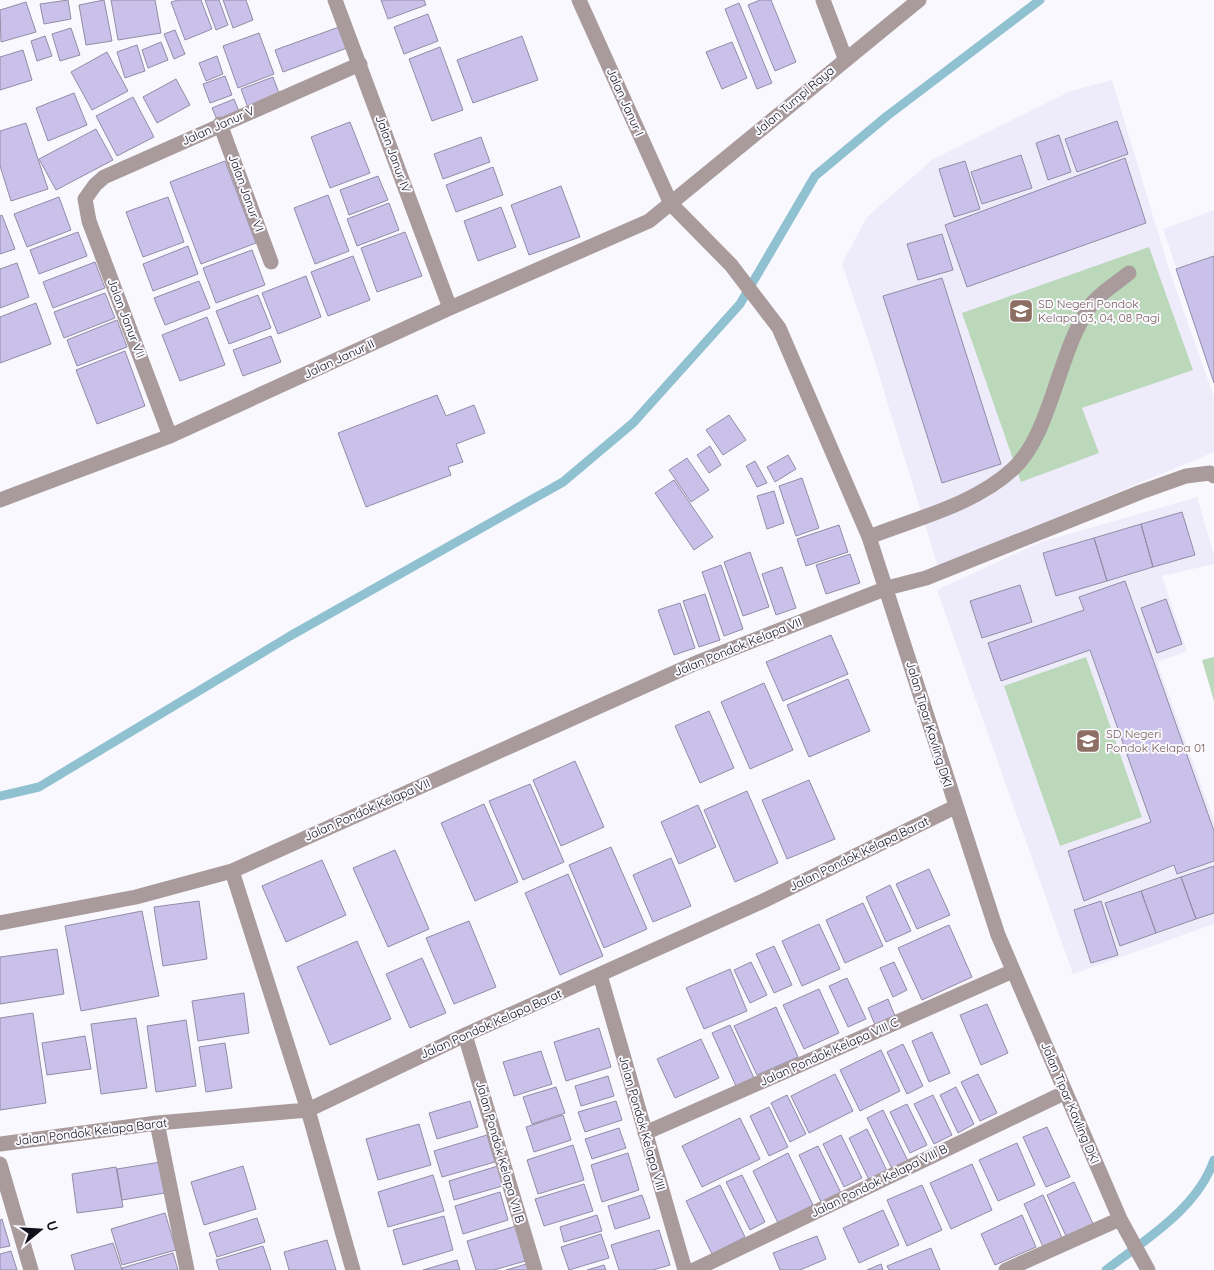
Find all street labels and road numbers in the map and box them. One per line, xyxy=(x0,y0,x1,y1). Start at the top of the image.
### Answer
street label: Jalan Tumpi Raya xyxy=(750,63,837,139)
street label: Jalan Janur I xyxy=(604,65,647,138)
street label: Jalan Janur V xyxy=(179,103,257,148)
street label: Jalan Janur IV xyxy=(373,113,414,195)
street label: Jalan Janur VI xyxy=(226,152,267,234)
street label: Jalan Janur VII xyxy=(104,276,149,360)
street label: Jalan Janur II xyxy=(301,336,376,381)
street label: Jalan Pondok Kelapa VII xyxy=(672,614,804,679)
street label: Jalan Tipar Kavling DKI xyxy=(903,659,956,789)
street label: Jalan Pondok Kelapa VII xyxy=(301,775,432,844)
street label: Jalan Pondok Kelapa Barat xyxy=(787,813,931,894)
street label: Jalan Pondok Kelapa Barat xyxy=(418,986,564,1062)
street label: Jalan Pondok Kelapa VIII C xyxy=(757,1014,901,1089)
street label: Jalan Tipar Kavling DKI xyxy=(1038,1040,1103,1166)
street label: Jalan Pondok Kelapa VIII xyxy=(616,1054,669,1192)
street label: Jalan Pondok Kelapa VII B xyxy=(473,1079,528,1225)
street label: Jalan Pondok Kelapa Barat xyxy=(14,1115,168,1148)
street label: Jalan Pondok Kelapa VIII B xyxy=(808,1141,950,1220)

